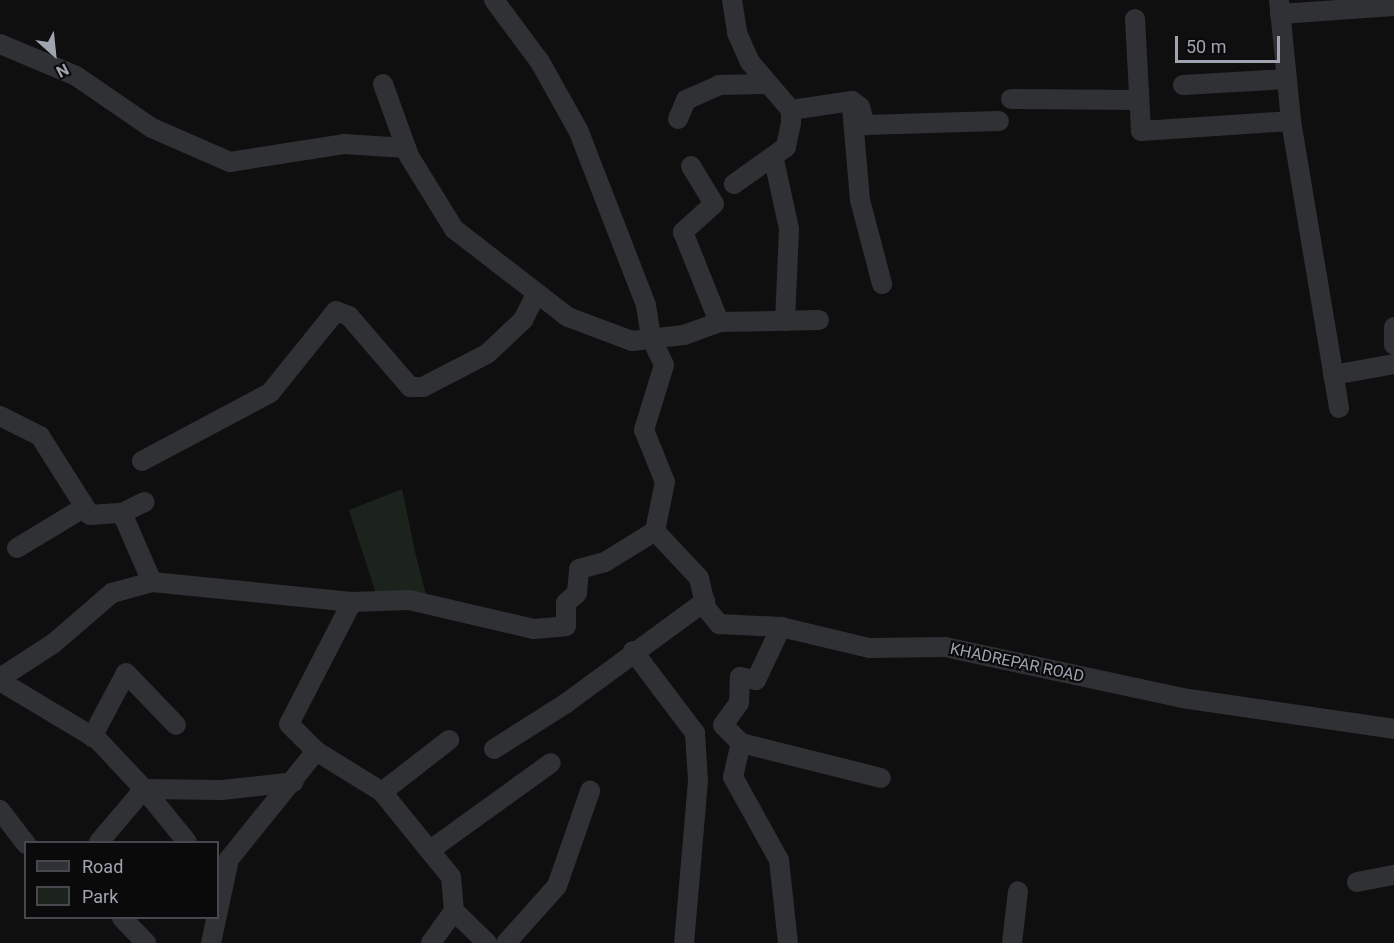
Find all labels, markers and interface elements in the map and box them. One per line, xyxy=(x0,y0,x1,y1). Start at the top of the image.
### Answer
north arrow xyxy=(24,24,84,84)
scale bar xyxy=(1178,24,1283,62)
text: 50 m xyxy=(1186,36,1226,57)
text: N xyxy=(53,59,72,82)
street label: KHADREPAR ROAD xyxy=(948,639,1086,687)
legend xyxy=(24,841,219,919)
text: Road xyxy=(82,856,123,877)
text: Park xyxy=(82,886,118,907)

